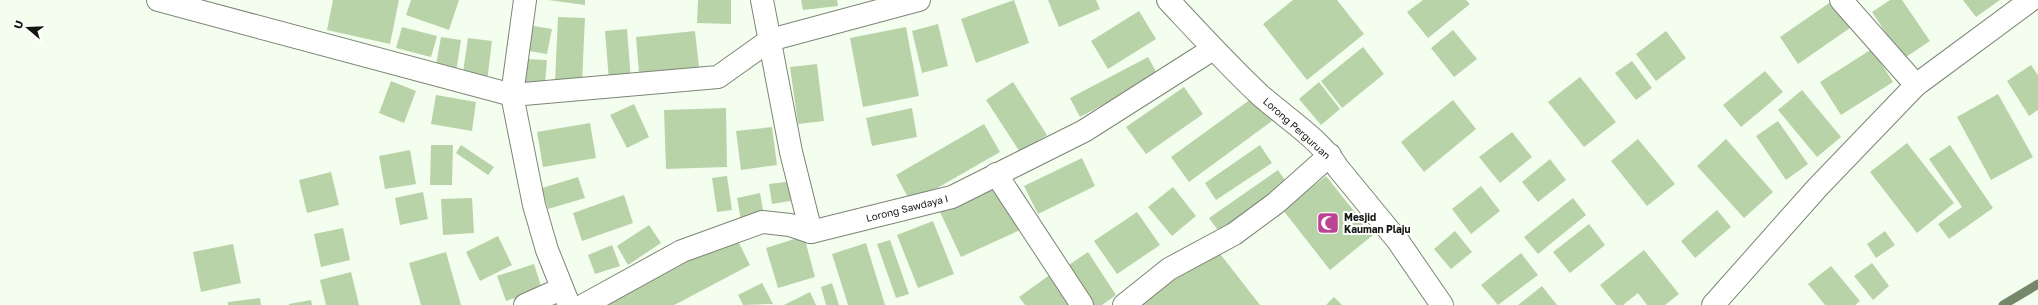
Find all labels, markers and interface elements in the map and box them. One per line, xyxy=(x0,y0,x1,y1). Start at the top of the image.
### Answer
north arrow xyxy=(8,8,48,48)
text: U xyxy=(11,19,26,30)
street label: Lorong Perguruan xyxy=(1261,95,1333,161)
street label: Lorong Sawdaya I xyxy=(865,192,949,224)
mosque icon: Mesjid Kauman Plaju xyxy=(1315,210,1341,236)
place label: Mesjid Kauman Plaju xyxy=(1344,211,1411,235)

